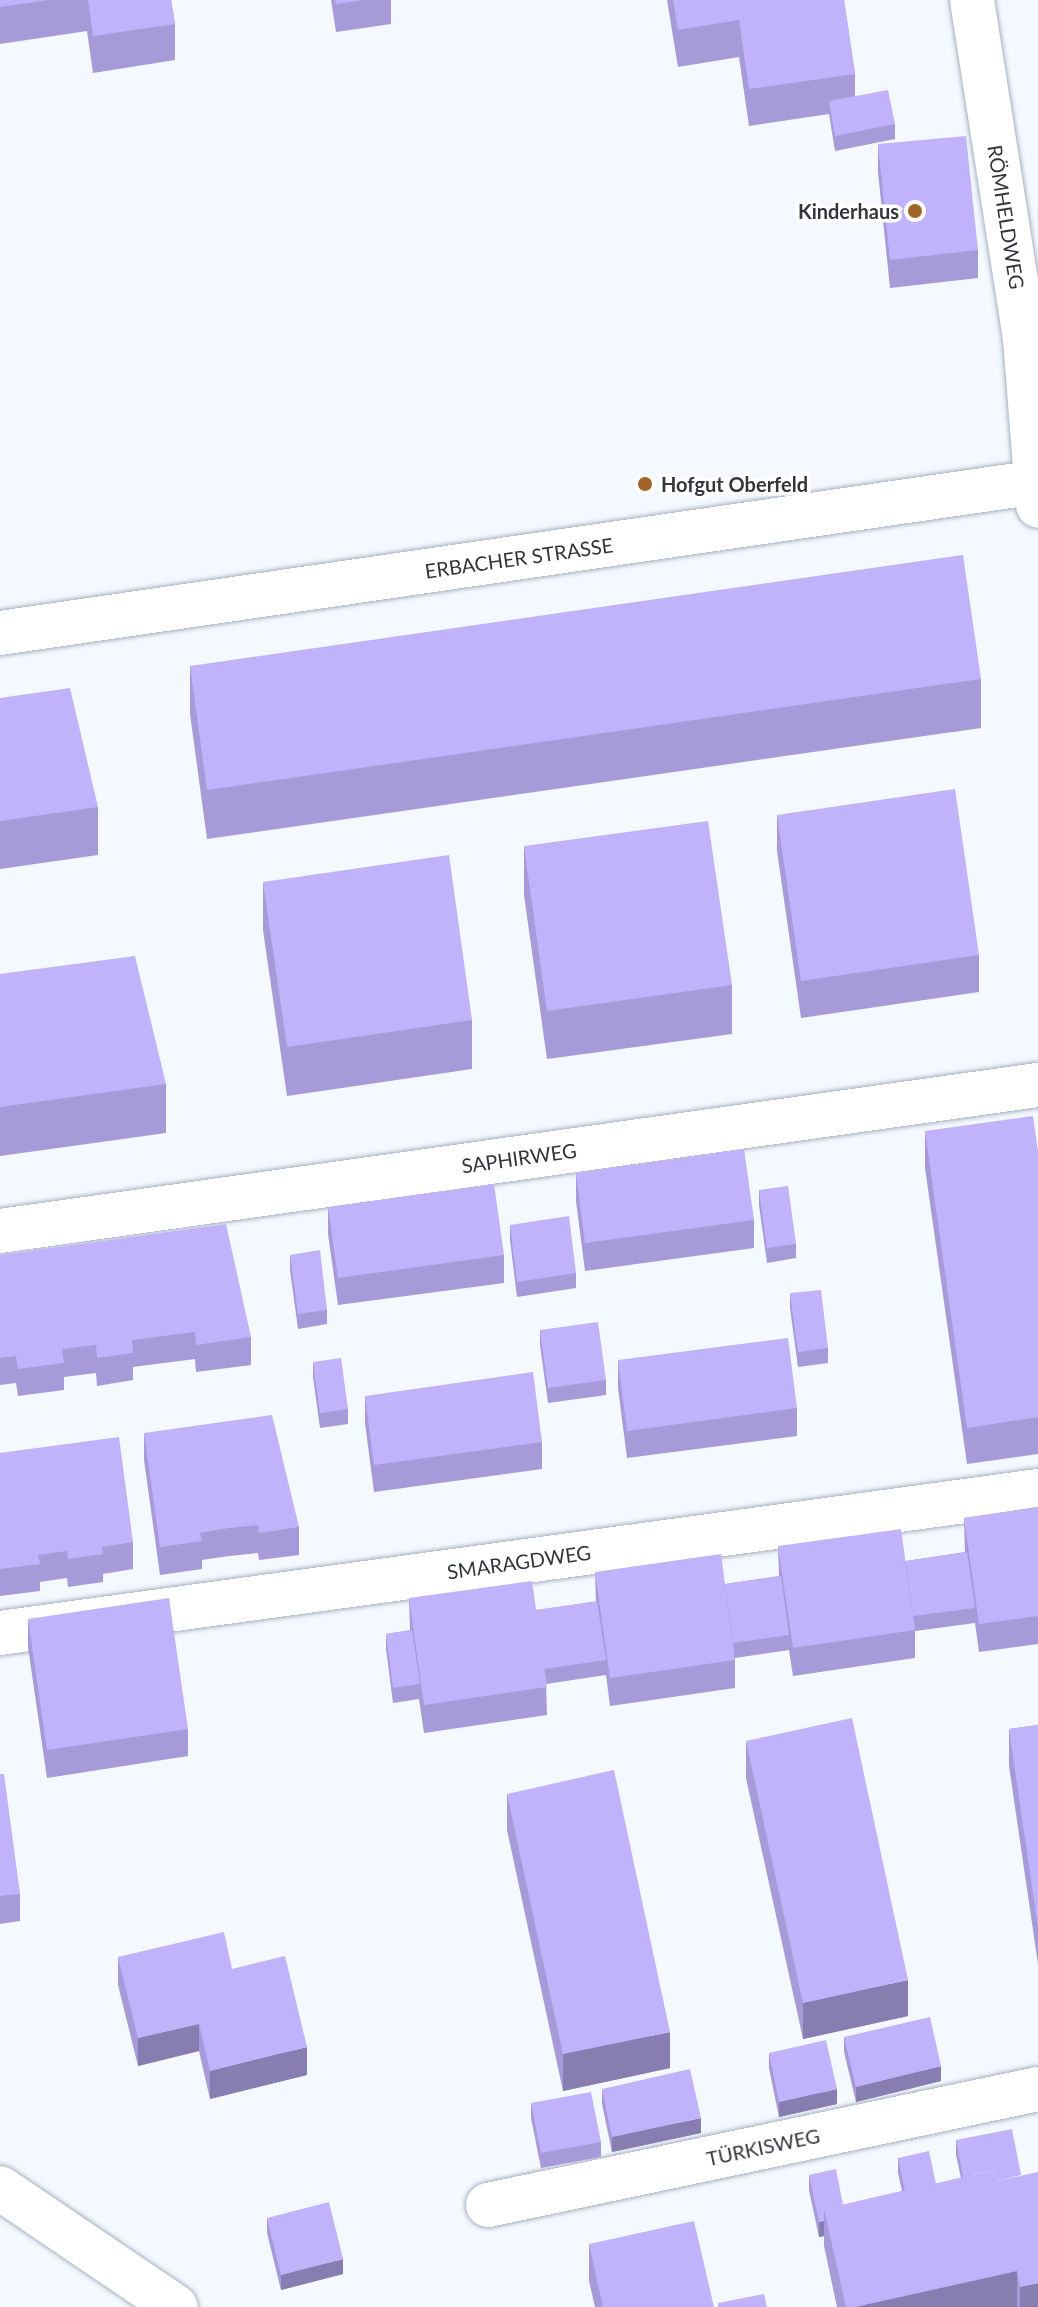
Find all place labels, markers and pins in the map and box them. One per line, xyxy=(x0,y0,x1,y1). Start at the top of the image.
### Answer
place label: Kinderhaus xyxy=(798,199,899,223)
marker: Kinderhaus xyxy=(906,202,924,220)
place label: Hofgut Oberfeld xyxy=(661,472,808,496)
marker: Hofgut Oberfeld xyxy=(636,475,654,493)

